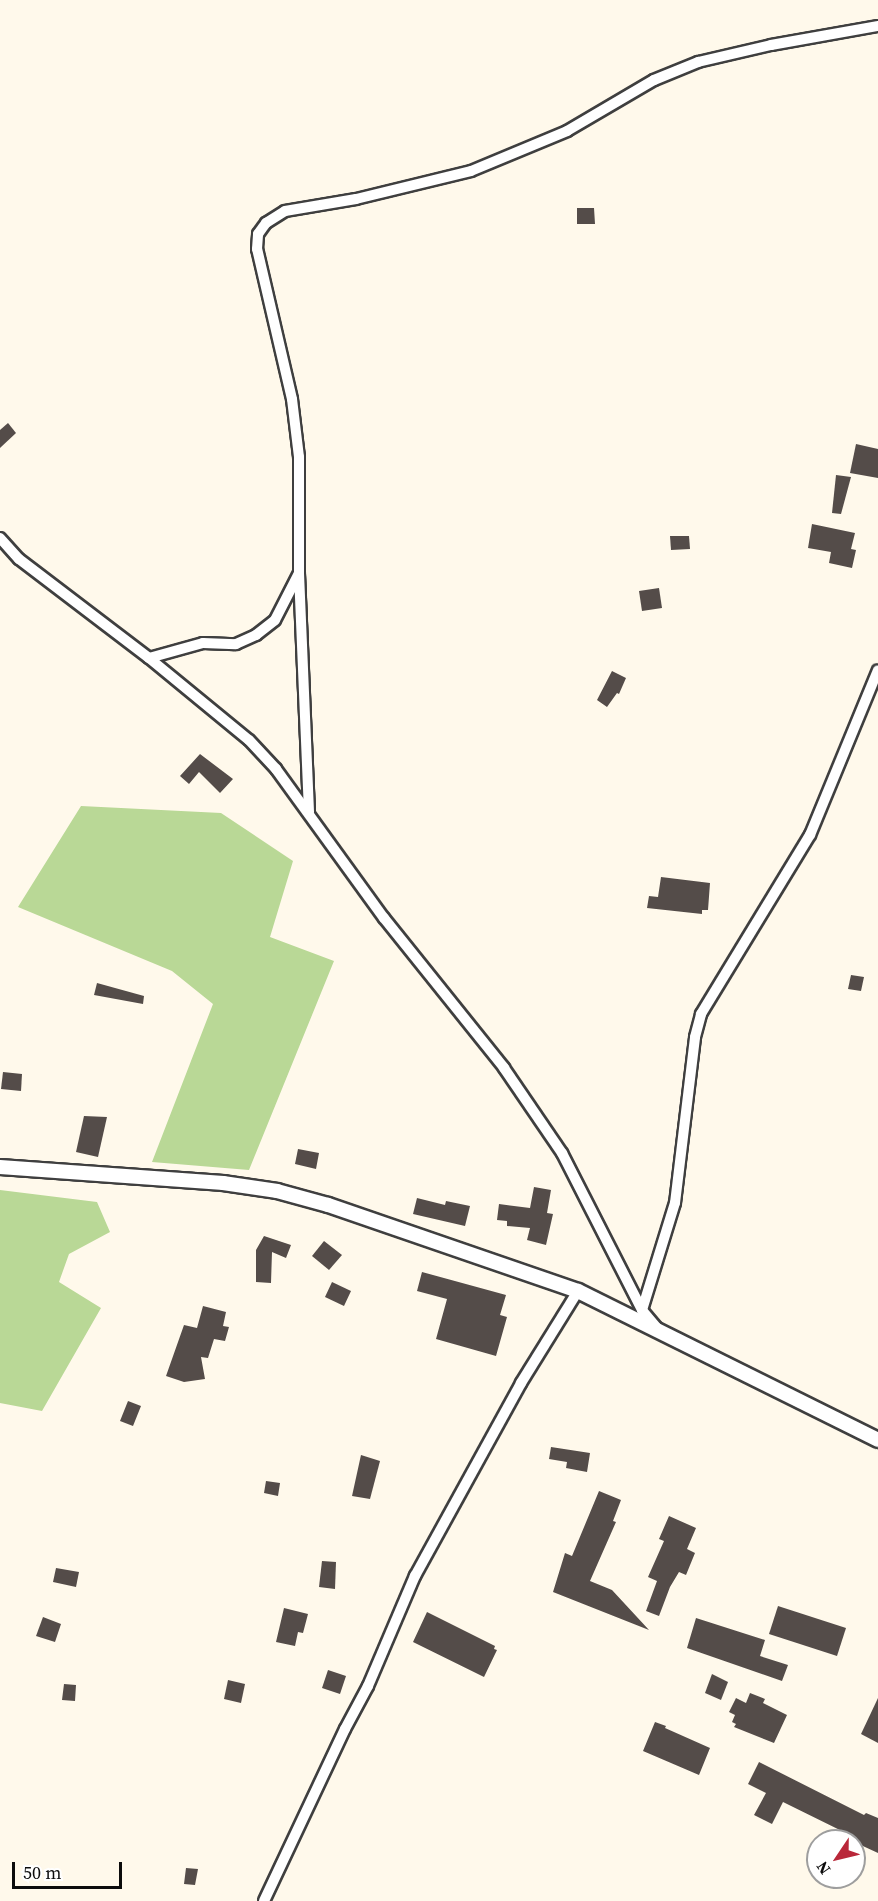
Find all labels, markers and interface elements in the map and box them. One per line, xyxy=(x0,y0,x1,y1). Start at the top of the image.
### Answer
north arrow xyxy=(806,1829,866,1889)
scale bar xyxy=(15,1850,124,1888)
text: N xyxy=(811,1857,835,1879)
text: 50 m xyxy=(23,1860,61,1885)

